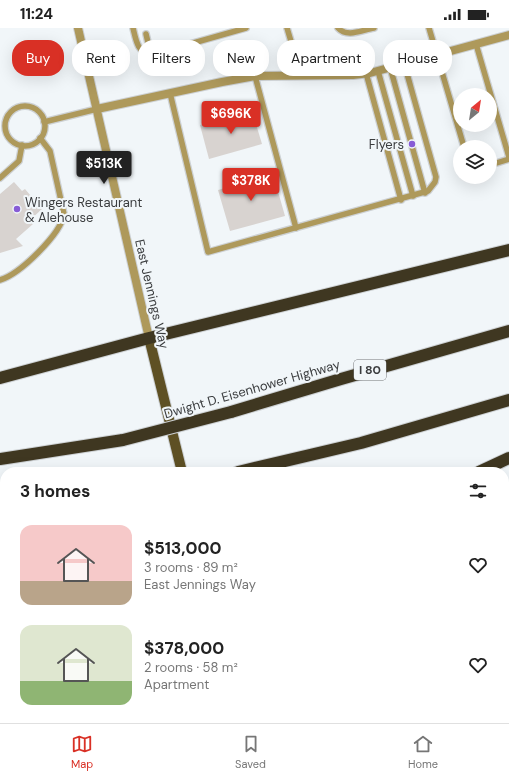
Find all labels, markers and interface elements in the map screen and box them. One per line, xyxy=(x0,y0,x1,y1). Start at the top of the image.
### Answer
text: 11:24 xyxy=(20,4,53,24)
chip: Buy xyxy=(12,40,64,76)
chip: Rent xyxy=(72,40,130,76)
chip: Filters xyxy=(138,40,205,76)
chip: New xyxy=(213,40,269,76)
chip: Apartment xyxy=(277,40,375,76)
chip: House xyxy=(383,40,452,76)
north arrow xyxy=(453,88,497,132)
map controls xyxy=(453,88,497,184)
pin: $696K xyxy=(203,101,259,135)
text: $696K xyxy=(211,105,251,122)
place label: Flyers xyxy=(369,136,404,153)
marker: Flyers xyxy=(407,139,417,149)
button: layers xyxy=(453,140,497,184)
pin: $513K xyxy=(76,151,132,185)
text: $513K xyxy=(86,155,123,172)
pin: $378K xyxy=(223,168,279,202)
text: $378K xyxy=(231,172,271,189)
place label: Wingers Restaurant & Alehouse xyxy=(25,194,142,226)
marker: Wingers Restaurant & Alehouse xyxy=(12,204,22,214)
street label: East Jennings Way xyxy=(131,238,173,350)
street label: Dwight D. Eisenhower Highway xyxy=(162,356,342,422)
road number: I 80 xyxy=(354,360,386,380)
text: 3 homes xyxy=(20,480,90,502)
icon: filters xyxy=(467,480,489,502)
text: $513,000 xyxy=(144,537,221,559)
icon: home xyxy=(52,541,100,589)
icon: heart xyxy=(467,554,489,576)
text: 3 rooms · 89 m² xyxy=(144,559,238,576)
text: East Jennings Way xyxy=(144,576,256,593)
text: $378,000 xyxy=(144,637,224,659)
icon: home xyxy=(52,641,100,689)
icon: heart xyxy=(467,654,489,676)
text: 2 rooms · 58 m² xyxy=(144,659,238,676)
text: Apartment xyxy=(144,676,209,693)
tab: Map xyxy=(71,733,93,771)
tab: Saved xyxy=(235,733,266,771)
tab: Home xyxy=(408,733,438,771)

